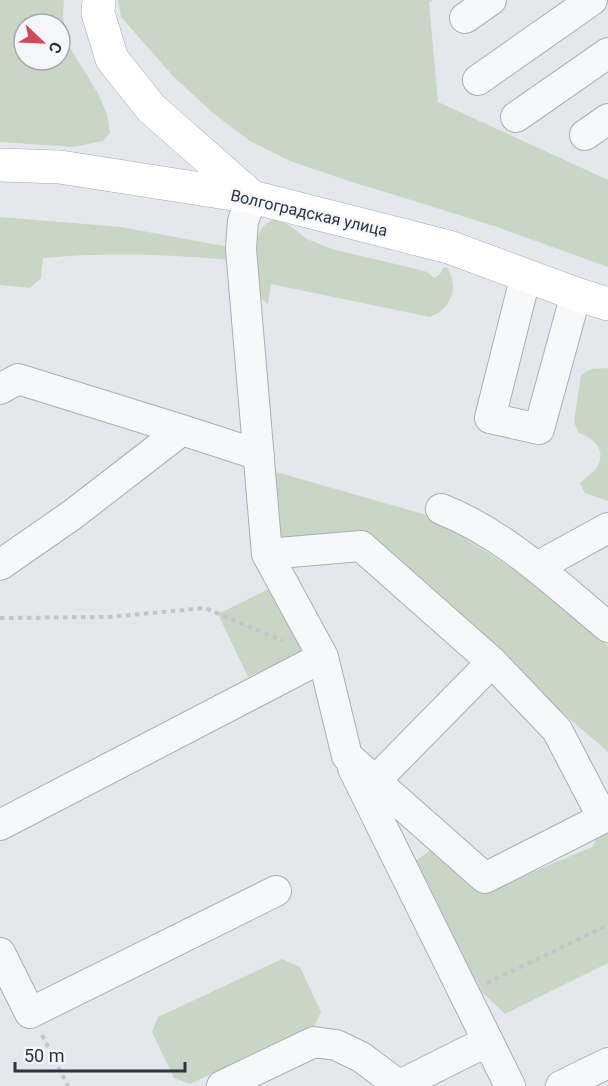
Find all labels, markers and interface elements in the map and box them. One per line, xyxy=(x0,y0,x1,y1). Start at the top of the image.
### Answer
north arrow xyxy=(12,12,72,72)
text: С xyxy=(45,39,66,56)
street label: Волгоградская улица xyxy=(229,186,389,240)
scale bar xyxy=(15,1035,184,1073)
text: 50 m xyxy=(24,1045,64,1066)

